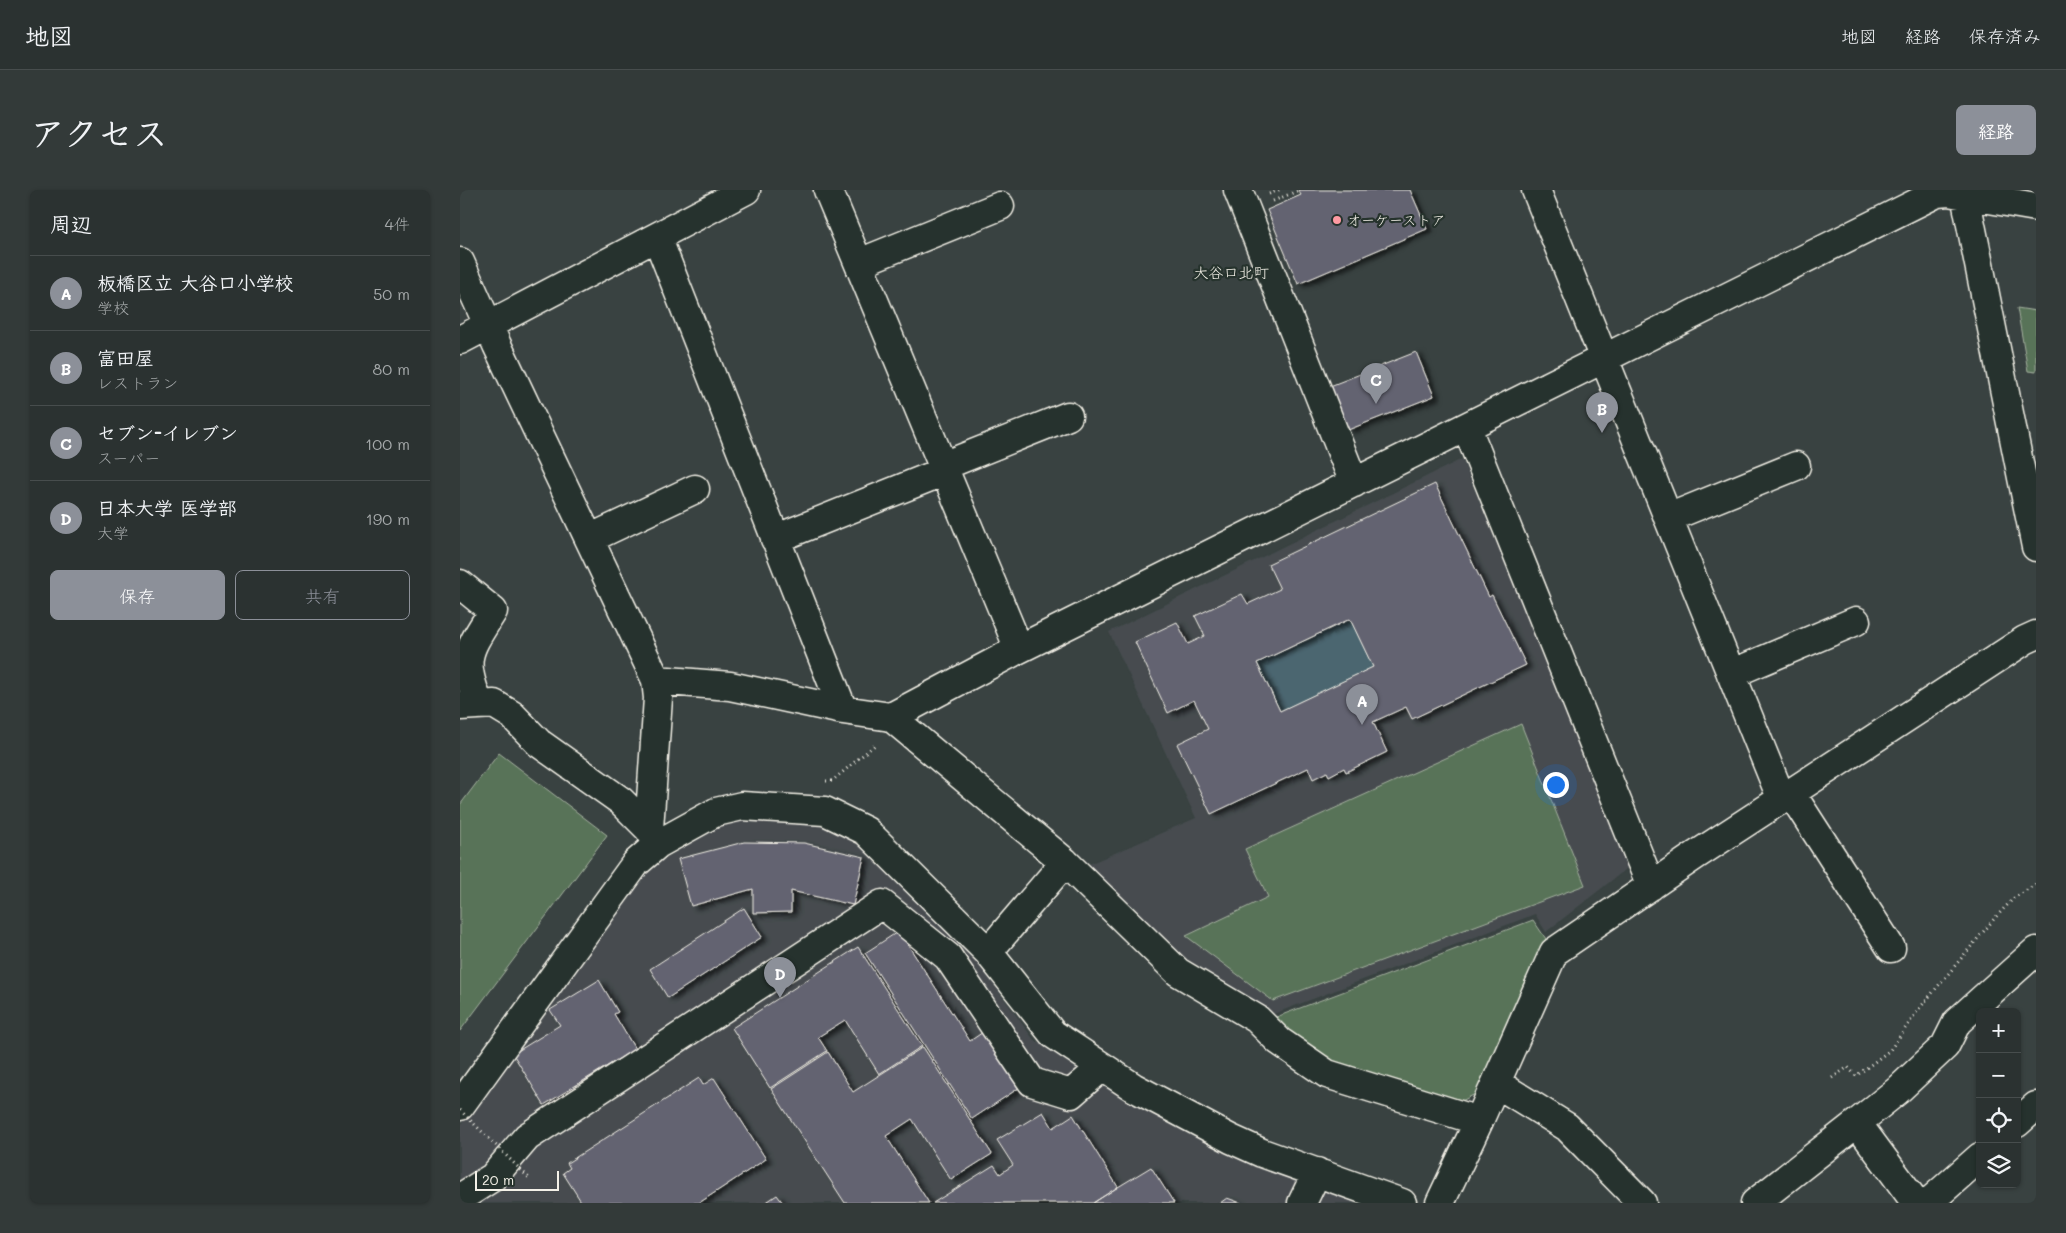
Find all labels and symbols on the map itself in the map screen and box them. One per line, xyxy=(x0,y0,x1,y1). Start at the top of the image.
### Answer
place label: オーケーストア xyxy=(1347,210,1445,229)
marker: オーケーストア xyxy=(1331,214,1343,226)
district label: 大谷口北町 xyxy=(1193,262,1269,282)
pin: C xyxy=(1360,363,1392,404)
pin: B xyxy=(1586,392,1618,433)
pin: A xyxy=(1346,684,1378,725)
your location xyxy=(1543,772,1569,798)
pin: D xyxy=(764,957,796,998)
scale bar xyxy=(475,1168,559,1191)

